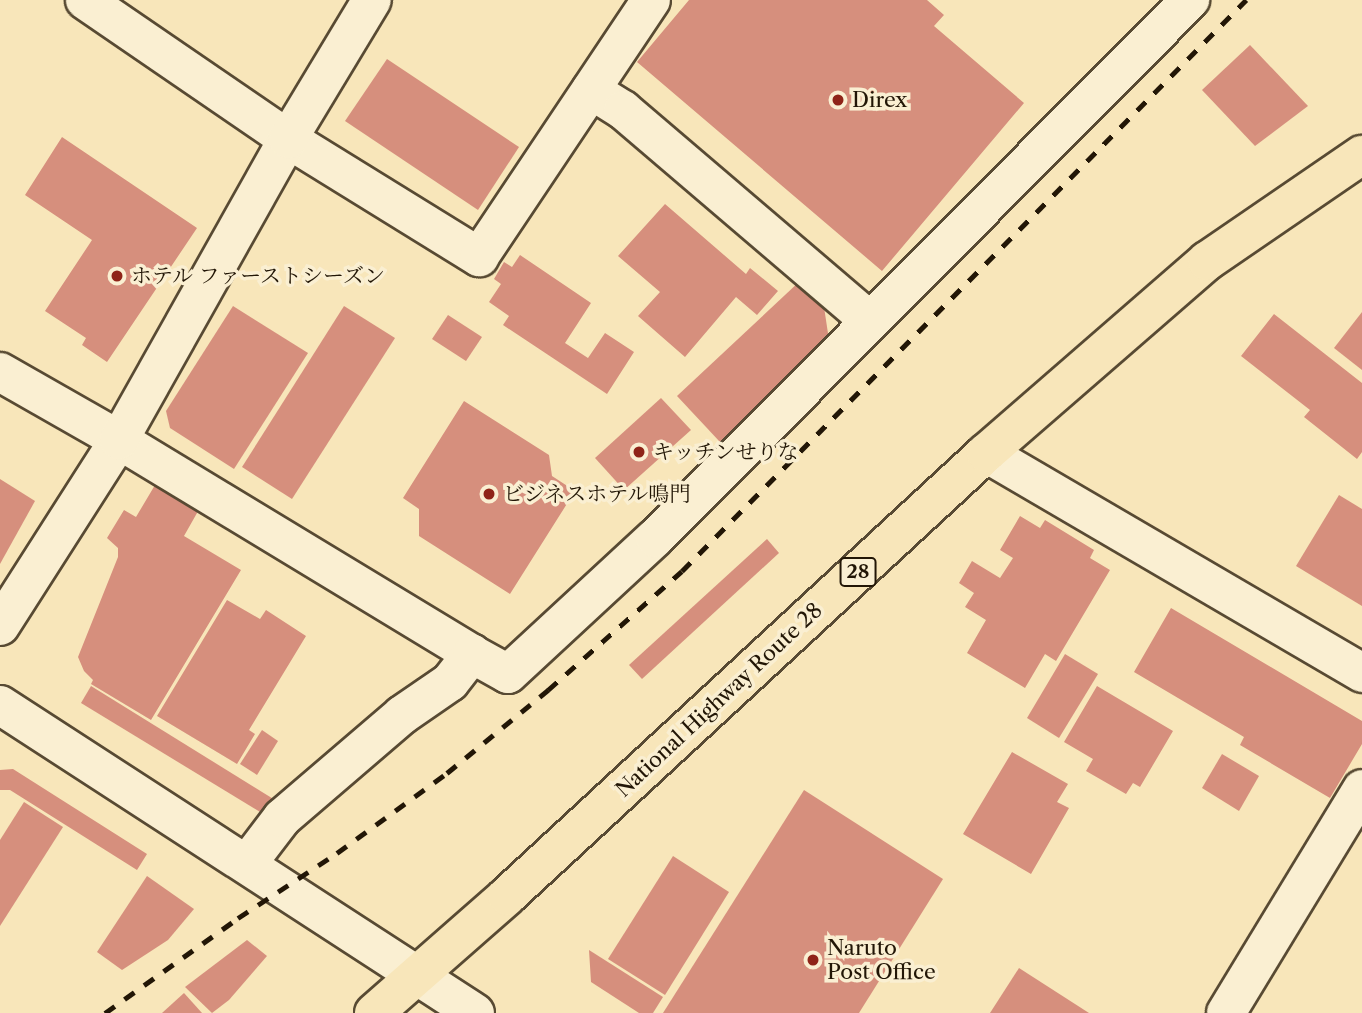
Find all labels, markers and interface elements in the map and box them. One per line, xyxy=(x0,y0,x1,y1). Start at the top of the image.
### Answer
place label: Direx xyxy=(852,87,907,113)
marker: Direx xyxy=(830,92,846,108)
place label: ホテル ファーストシーズン xyxy=(131,263,389,289)
marker: ホテル ファーストシーズン xyxy=(109,268,125,284)
place label: キッチンせりな xyxy=(653,439,800,465)
marker: キッチンせりな xyxy=(631,444,647,460)
place label: ビジネスホテル鳴門 xyxy=(503,481,692,507)
marker: ビジネスホテル鳴門 xyxy=(481,486,497,502)
road number: 28 xyxy=(839,556,877,587)
street label: National Highway Route 28 xyxy=(610,597,828,803)
place label: Naruto Post Office xyxy=(827,935,936,985)
marker: Naruto Post Office xyxy=(805,952,821,968)

